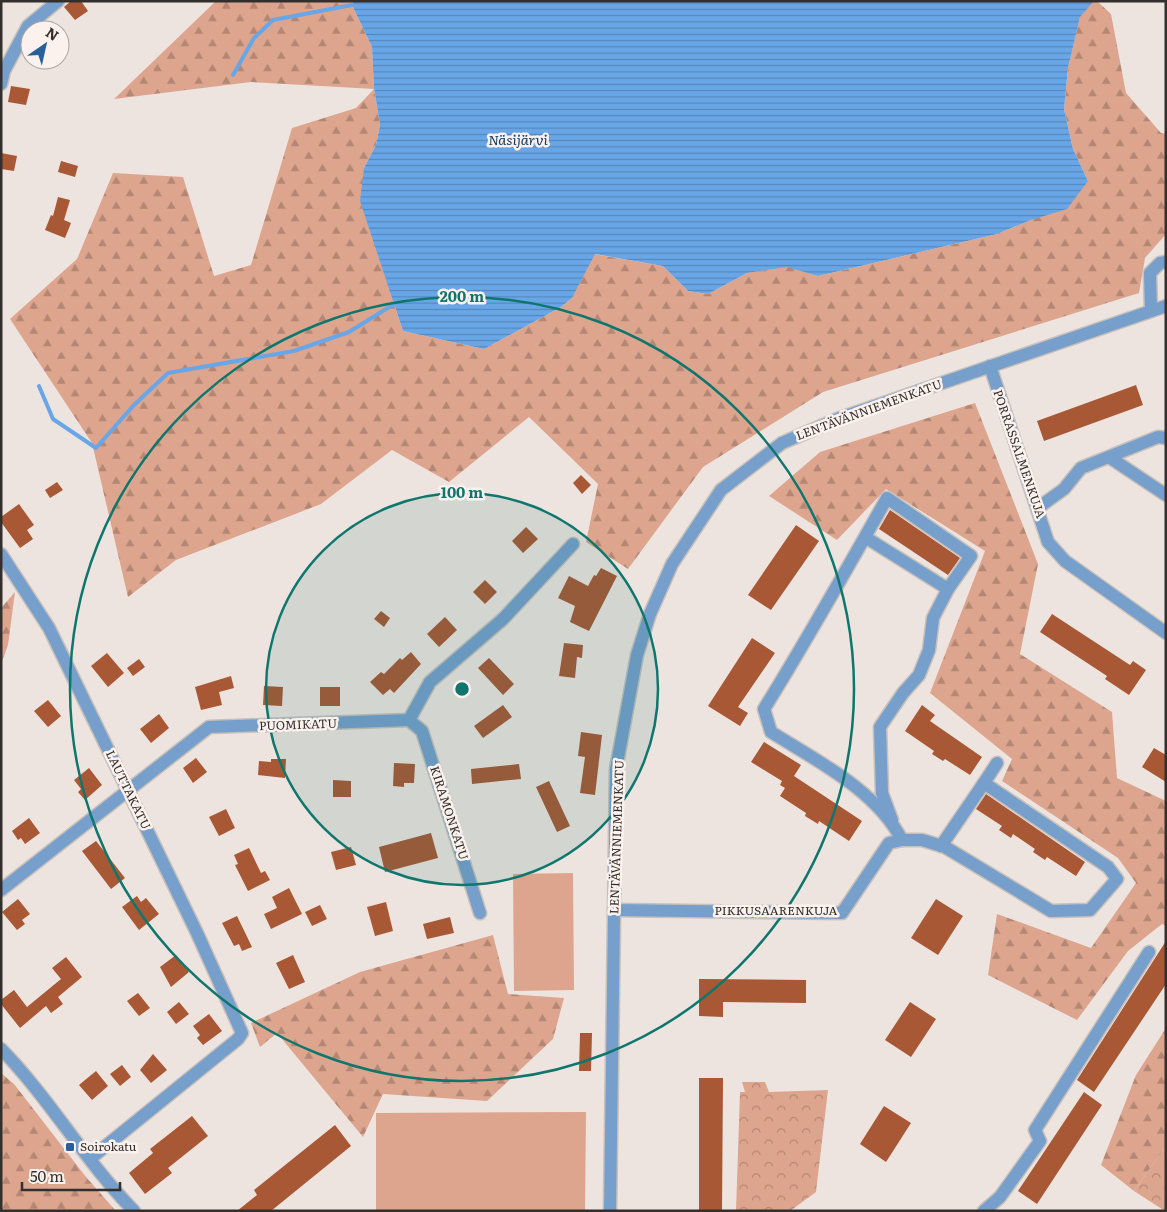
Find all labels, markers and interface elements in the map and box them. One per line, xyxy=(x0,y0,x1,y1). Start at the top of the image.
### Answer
north arrow xyxy=(20,20,70,70)
text: N xyxy=(42,22,63,45)
water label: Näsijärvi xyxy=(488,129,549,149)
text: 200 m xyxy=(440,284,484,307)
street label: LENTÄVÄNNIEMENKATU xyxy=(793,374,944,444)
street label: PORRASSALMENKUJA xyxy=(989,387,1051,521)
text: 100 m xyxy=(441,480,483,503)
centre of rings xyxy=(453,680,471,698)
street label: PUOMIKATU xyxy=(259,714,338,734)
street label: LAUTTAKATU xyxy=(102,747,156,832)
street label: LENTÄVÄNNIEMENKATU xyxy=(604,759,628,914)
street label: KIRAMONKATU xyxy=(426,763,474,862)
street label: PIKKUSAARENKUJA xyxy=(715,901,838,919)
place label: Soirokatu xyxy=(80,1137,137,1155)
marker: Soirokatu xyxy=(64,1141,76,1153)
scale bar xyxy=(22,1160,120,1192)
text: 50 m xyxy=(30,1164,64,1187)

